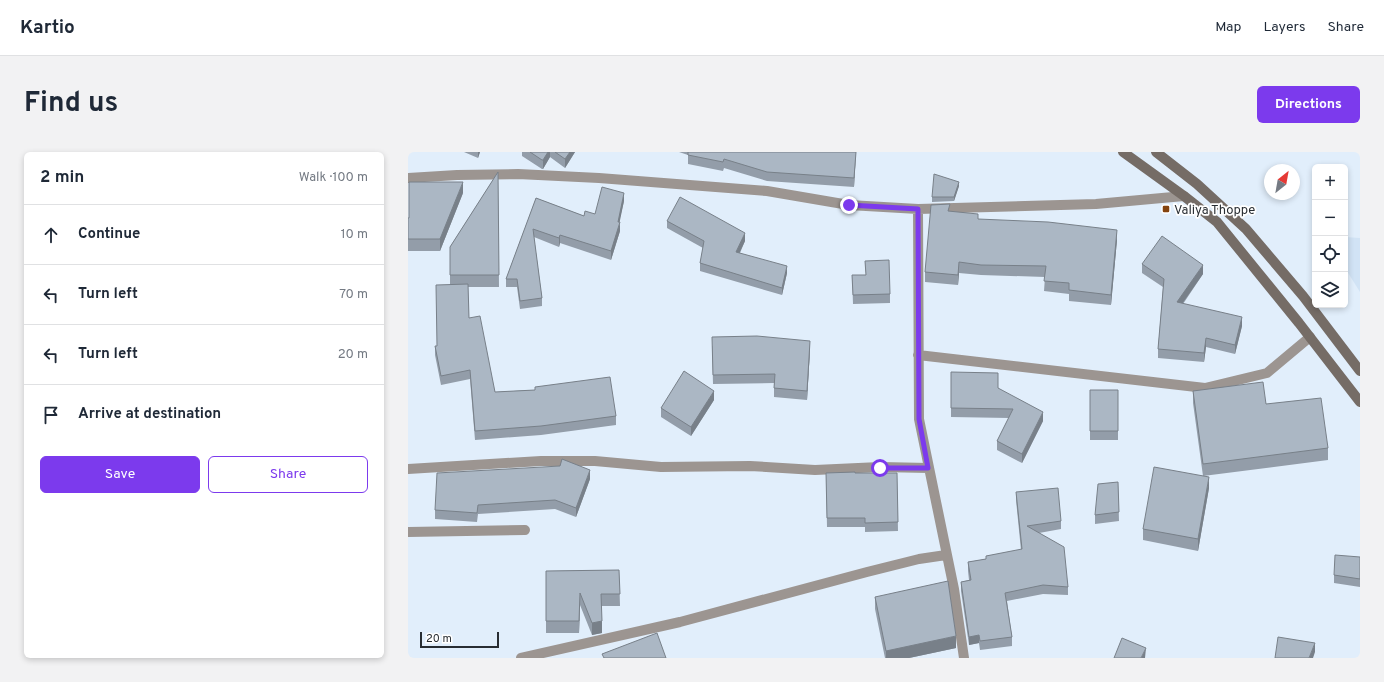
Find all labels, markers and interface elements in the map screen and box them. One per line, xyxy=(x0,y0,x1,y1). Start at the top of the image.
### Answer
text: Kartio xyxy=(20,16,75,40)
text: Map xyxy=(1215,19,1241,36)
text: Layers xyxy=(1263,19,1305,36)
text: Share xyxy=(1327,19,1364,36)
text: Find us xyxy=(24,86,118,122)
button: Directions xyxy=(1257,86,1360,123)
north arrow xyxy=(1264,164,1300,200)
map controls xyxy=(1312,164,1348,308)
button: + xyxy=(1312,164,1348,200)
text: 2 min xyxy=(40,167,84,189)
text: Walk · 100 m xyxy=(299,170,368,186)
route end xyxy=(840,196,858,214)
button: − xyxy=(1312,200,1348,236)
place label: Valiya Thoppe xyxy=(1174,203,1255,219)
marker: Valiya Thoppe xyxy=(1161,204,1171,214)
icon: ahead xyxy=(40,224,62,246)
text: Continue xyxy=(78,225,140,244)
text: 10 m xyxy=(341,227,368,243)
button: locate xyxy=(1312,236,1348,272)
button: layers xyxy=(1312,272,1348,308)
icon: left xyxy=(40,284,62,306)
text: Turn left xyxy=(78,285,138,304)
text: 70 m xyxy=(339,287,368,303)
icon: left xyxy=(40,344,62,366)
text: Turn left xyxy=(78,345,138,364)
text: 20 m xyxy=(338,347,368,363)
icon: arrive xyxy=(40,404,62,426)
text: Arrive at destination xyxy=(78,405,221,424)
button: Save xyxy=(40,456,200,493)
button: Share xyxy=(208,456,368,493)
route start xyxy=(871,459,889,477)
scale bar xyxy=(420,630,499,649)
text: 20 m xyxy=(426,632,452,646)

